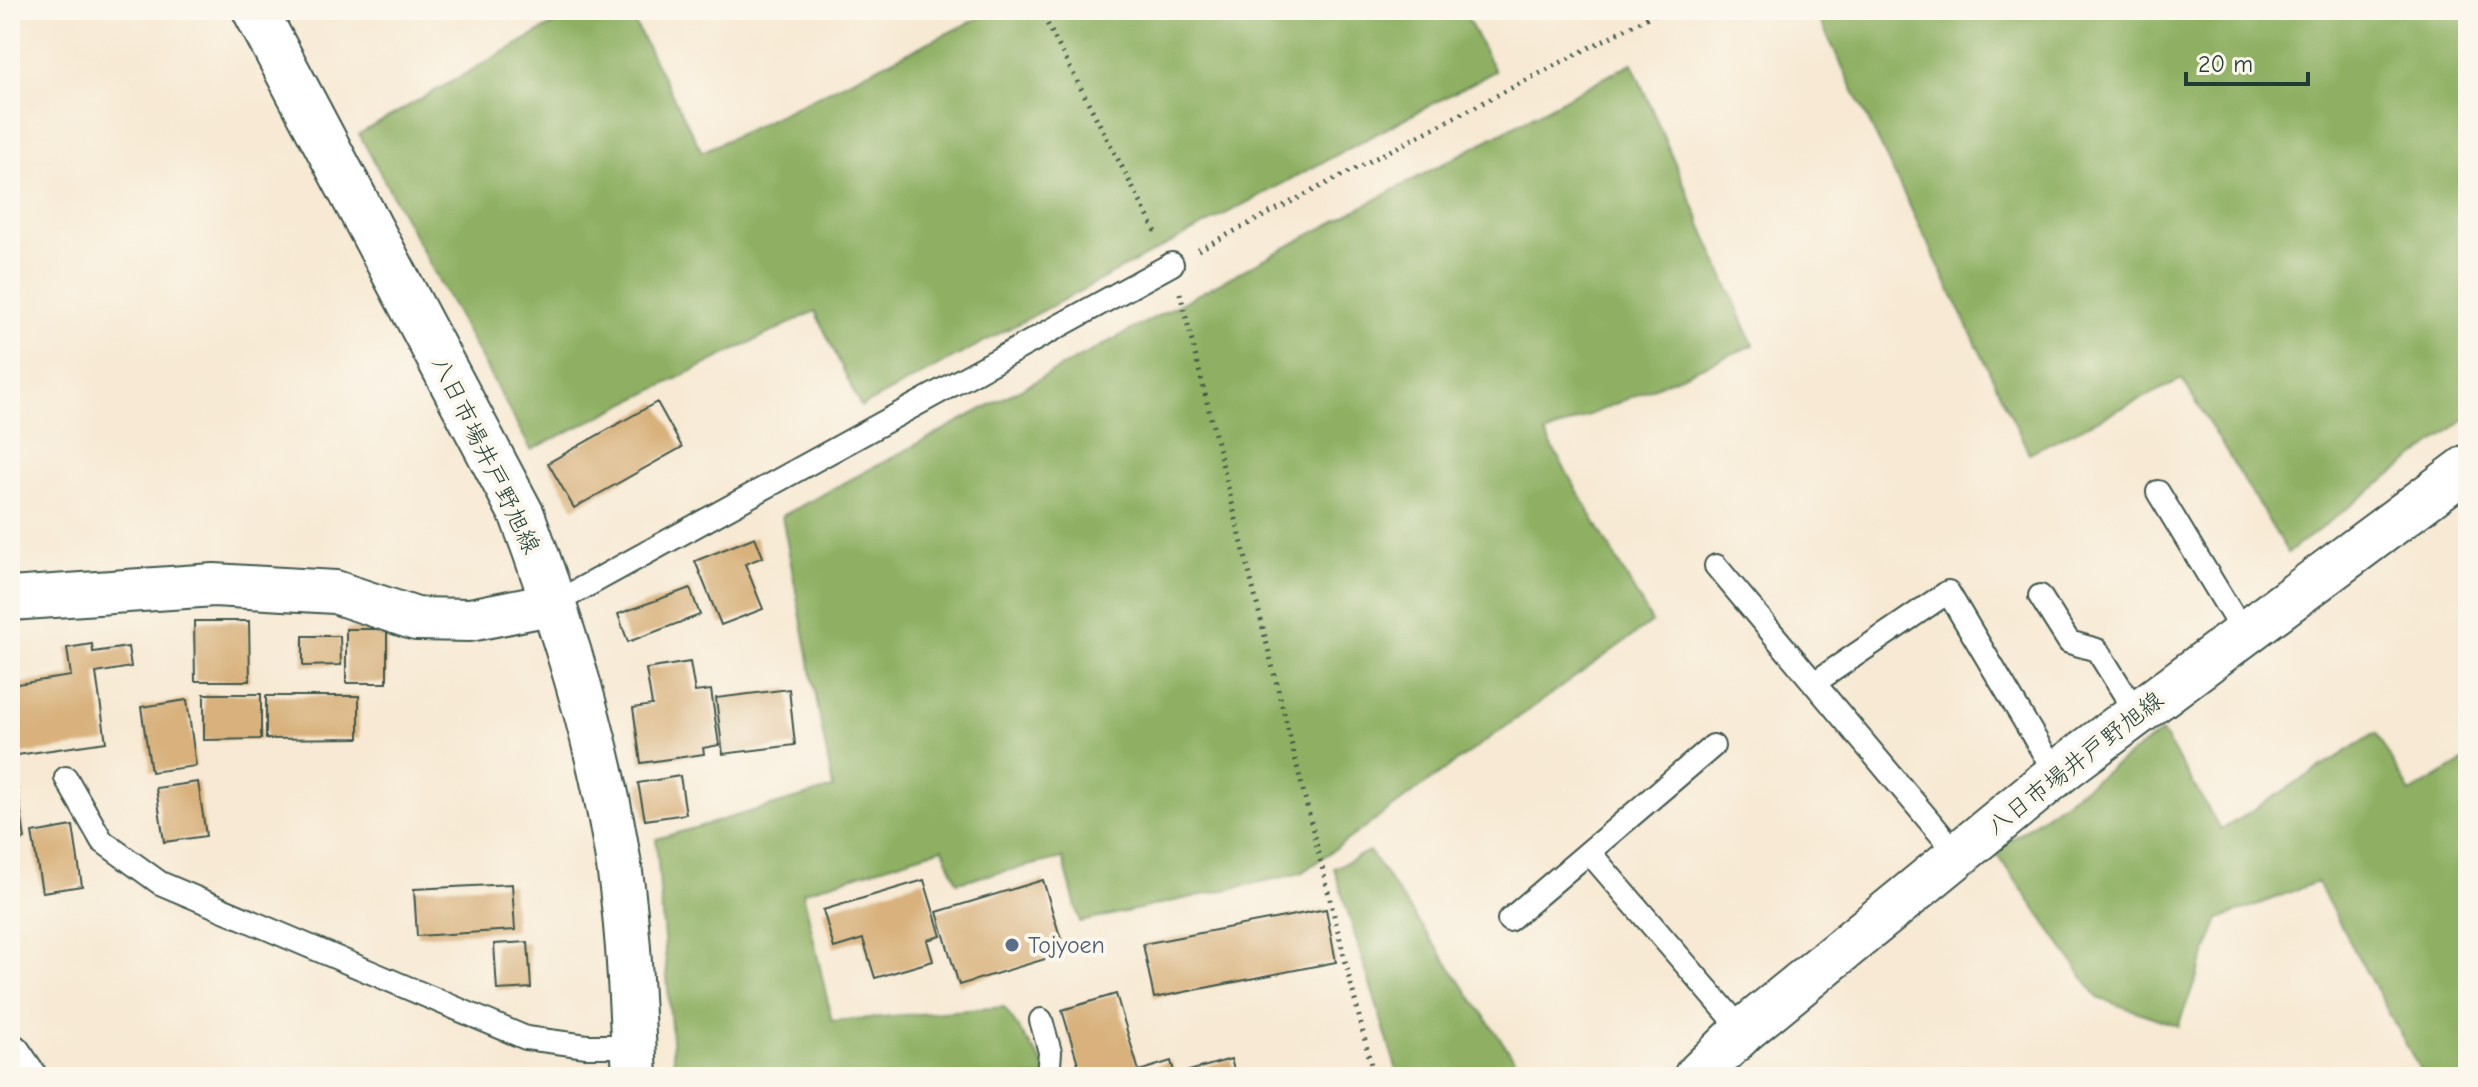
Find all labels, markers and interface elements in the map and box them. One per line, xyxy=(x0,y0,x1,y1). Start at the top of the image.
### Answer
scale bar xyxy=(2186,36,2308,86)
text: 20 m xyxy=(2198,50,2253,78)
street label: 八日市場井戸野旭線 xyxy=(426,352,546,558)
street label: 八日市場井戸野旭線 xyxy=(1981,685,2169,841)
place label: Tojyoen xyxy=(1028,931,1105,959)
marker: Tojyoen xyxy=(1003,936,1021,954)

